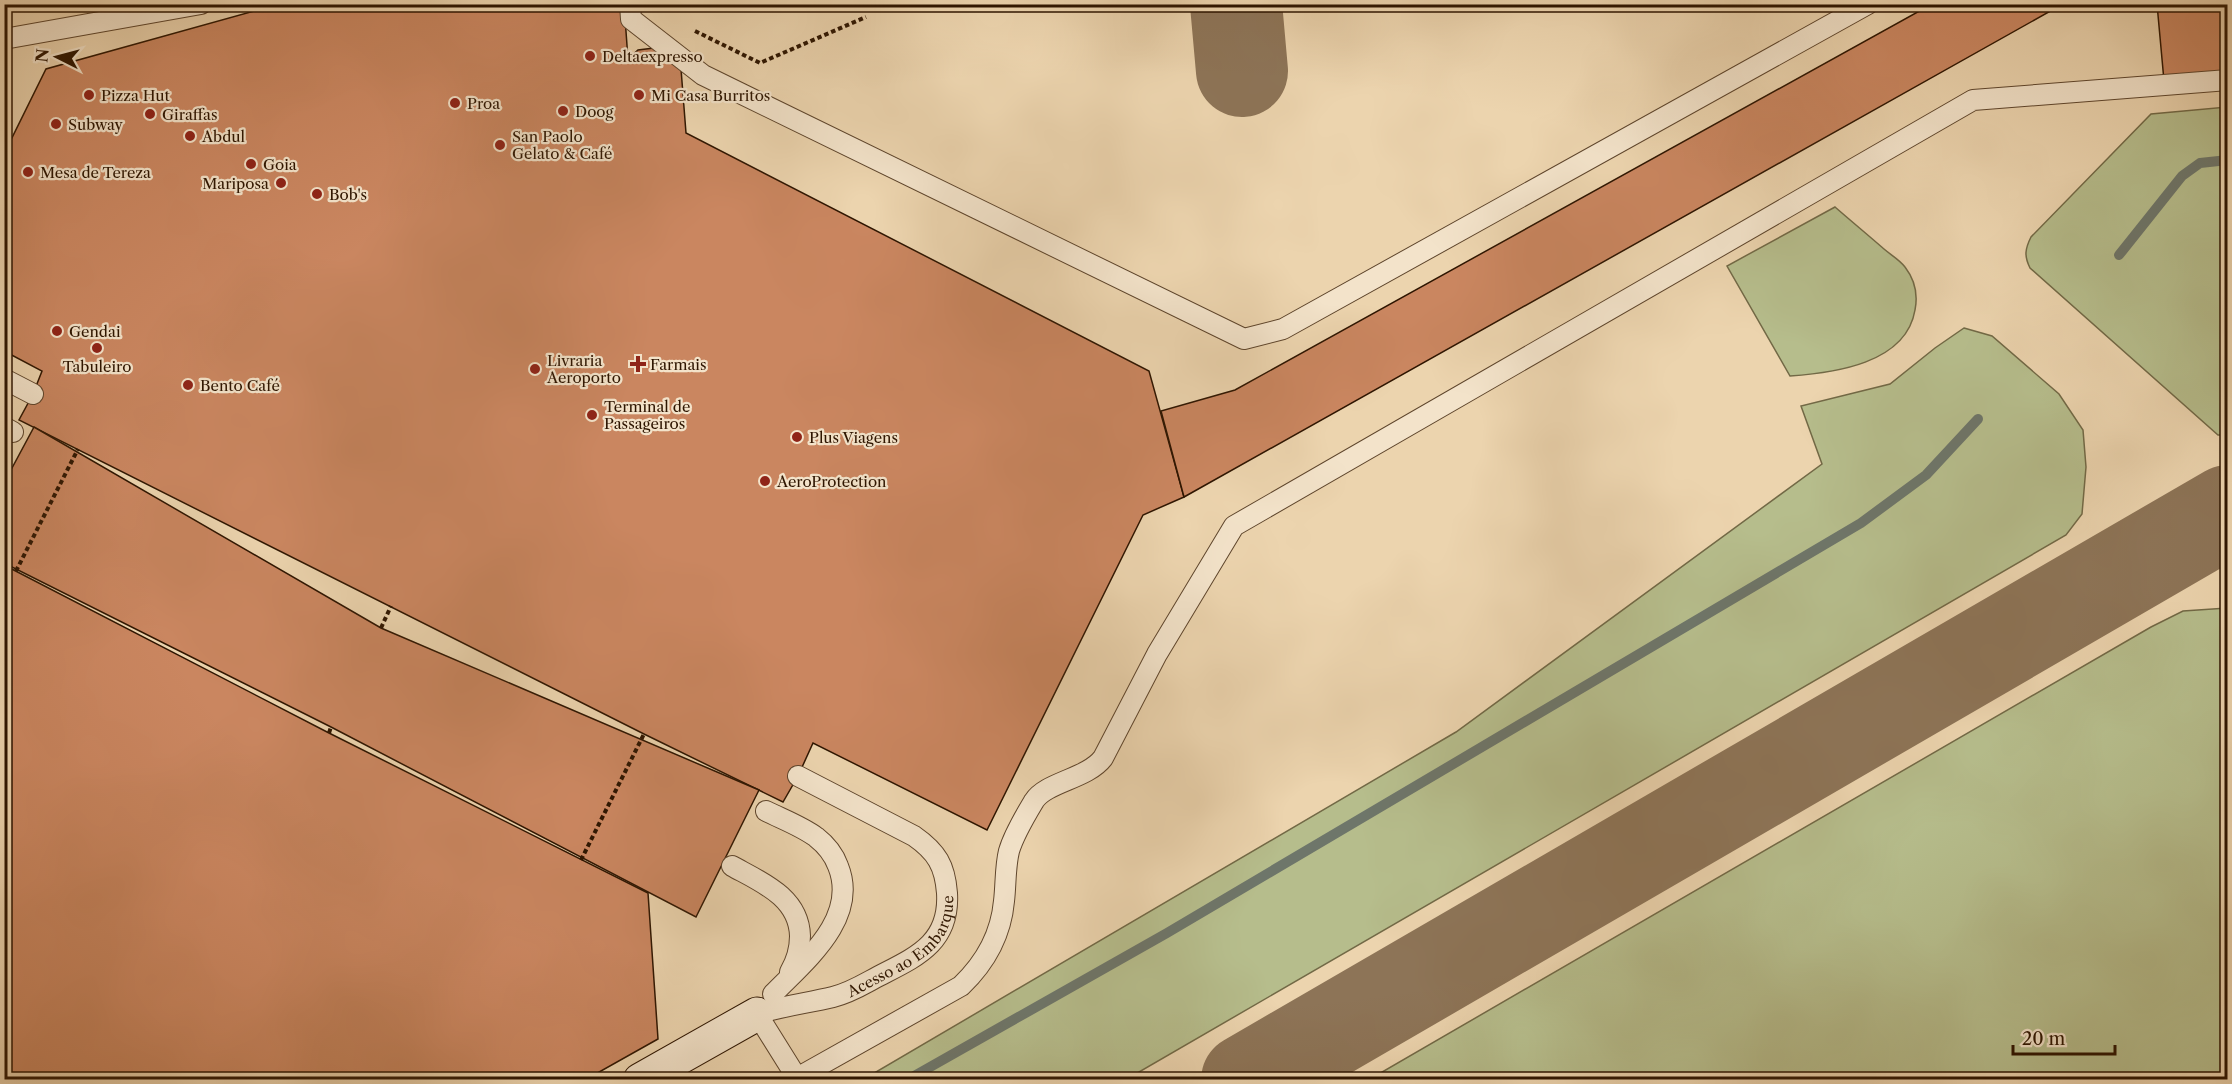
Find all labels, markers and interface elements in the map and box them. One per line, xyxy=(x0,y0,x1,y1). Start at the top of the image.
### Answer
north arrow xyxy=(27,27,87,87)
text: N xyxy=(31,47,53,63)
place label: Deltaexpresso xyxy=(602,47,703,66)
marker: Deltaexpresso xyxy=(583,49,597,63)
place label: Pizza Hut xyxy=(101,86,171,105)
place label: Mi Casa Burritos xyxy=(651,86,770,105)
marker: Pizza Hut xyxy=(82,88,96,102)
marker: Mi Casa Burritos xyxy=(632,88,646,102)
place label: Proa xyxy=(467,94,500,113)
marker: Proa xyxy=(448,96,462,110)
place label: Doog xyxy=(575,102,614,121)
marker: Doog xyxy=(556,104,570,118)
place label: Giraffas xyxy=(162,105,218,124)
marker: Giraffas xyxy=(143,107,157,121)
place label: Subway xyxy=(68,115,123,134)
marker: Subway xyxy=(49,117,63,131)
place label: Abdul xyxy=(201,127,246,146)
place label: San Paolo Gelato & Café xyxy=(512,127,612,163)
marker: Abdul xyxy=(183,129,197,143)
marker: San Paolo Gelato & Café xyxy=(493,138,507,152)
place label: Goia xyxy=(263,155,297,174)
marker: Goia xyxy=(244,157,258,171)
place label: Mesa de Tereza xyxy=(40,163,151,182)
marker: Mesa de Tereza xyxy=(21,165,35,179)
place label: Mariposa xyxy=(202,174,269,193)
marker: Mariposa xyxy=(274,176,288,190)
place label: Bob's xyxy=(329,185,367,204)
marker: Bob's xyxy=(310,187,324,201)
place label: Gendai xyxy=(69,322,121,341)
marker: Gendai xyxy=(50,324,64,338)
marker: Tabuleiro xyxy=(90,341,104,355)
place label: Livraria Aeroporto xyxy=(546,351,621,387)
place label: Farmais xyxy=(650,355,706,374)
place label: Tabuleiro xyxy=(63,357,131,376)
marker: Farmais xyxy=(631,357,645,371)
marker: Livraria Aeroporto xyxy=(528,362,542,376)
place label: Bento Café xyxy=(200,376,280,395)
marker: Bento Café xyxy=(181,378,195,392)
place label: Terminal de Passageiros xyxy=(604,397,690,433)
marker: Terminal de Passageiros xyxy=(585,408,599,422)
place label: Plus Viagens xyxy=(809,428,898,447)
marker: Plus Viagens xyxy=(790,430,804,444)
place label: AeroProtection xyxy=(776,472,887,491)
marker: AeroProtection xyxy=(758,474,772,488)
street label: Acesso ao Embarque xyxy=(843,895,957,1001)
scale bar xyxy=(2013,1018,2115,1056)
text: 20 m xyxy=(2022,1028,2066,1050)

